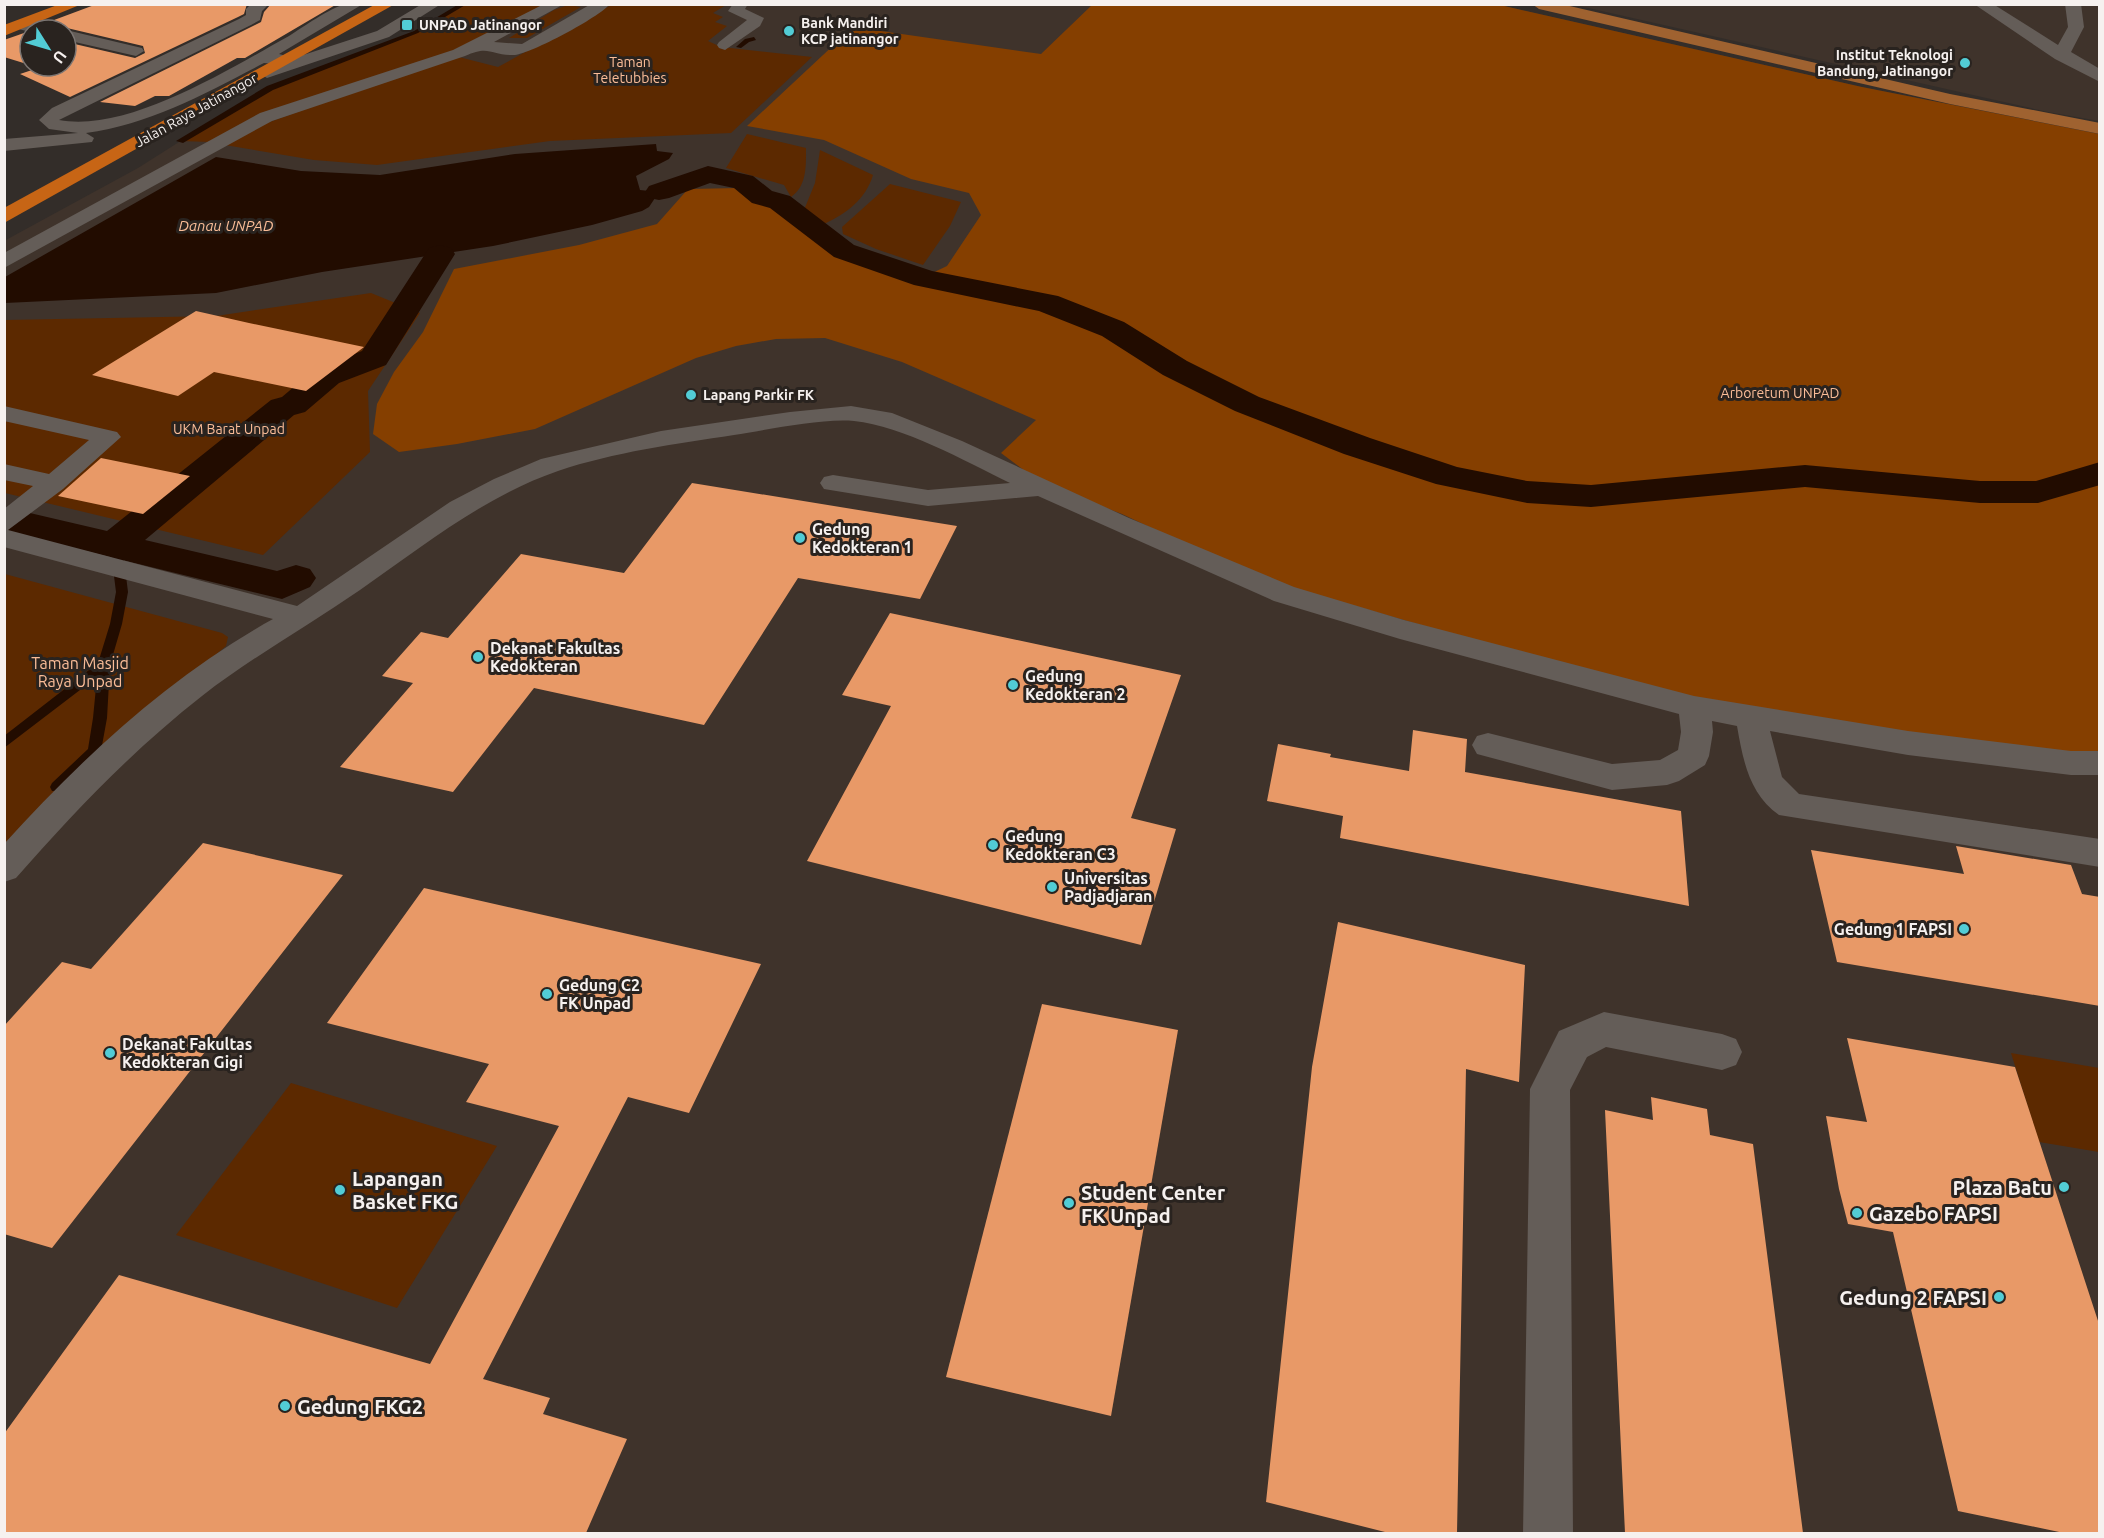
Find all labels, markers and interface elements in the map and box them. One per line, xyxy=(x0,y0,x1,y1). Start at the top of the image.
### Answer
place label: Bank Mandiri KCP jatinangor xyxy=(801,15,899,47)
place label: UNPAD Jatinangor xyxy=(419,17,542,33)
north arrow xyxy=(18,18,78,78)
marker: UNPAD Jatinangor xyxy=(400,18,414,32)
marker: Bank Mandiri KCP jatinangor xyxy=(782,24,796,38)
text: U xyxy=(49,47,71,67)
place label: Institut Teknologi Bandung, Jatinangor xyxy=(1817,47,1953,79)
park label: Taman Teletubbies xyxy=(593,54,667,86)
marker: Institut Teknologi Bandung, Jatinangor xyxy=(1958,56,1972,70)
street label: Jalan Raya Jatinangor xyxy=(132,69,260,150)
water label: Danau UNPAD xyxy=(178,217,274,234)
park label: Arboretum UNPAD xyxy=(1721,385,1840,401)
place label: Lapang Parkir FK xyxy=(703,387,815,403)
marker: Lapang Parkir FK xyxy=(684,388,698,402)
park label: UKM Barat Unpad xyxy=(173,421,285,437)
place label: Gedung Kedokteran 1 xyxy=(812,520,913,556)
marker: Gedung Kedokteran 1 xyxy=(793,531,807,545)
place label: Dekanat Fakultas Kedokteran xyxy=(490,639,620,675)
marker: Dekanat Fakultas Kedokteran xyxy=(471,650,485,664)
park label: Taman Masjid Raya Unpad xyxy=(31,654,129,690)
place label: Gedung Kedokteran 2 xyxy=(1025,667,1126,703)
marker: Gedung Kedokteran 2 xyxy=(1006,678,1020,692)
place label: Gedung Kedokteran C3 xyxy=(1005,827,1116,863)
marker: Gedung Kedokteran C3 xyxy=(986,838,1000,852)
place label: Universitas Padjadjaran xyxy=(1064,869,1152,905)
marker: Universitas Padjadjaran xyxy=(1045,880,1059,894)
place label: Gedung 1 FAPSI xyxy=(1834,920,1952,938)
marker: Gedung 1 FAPSI xyxy=(1957,922,1971,936)
place label: Gedung C2 FK Unpad xyxy=(559,976,640,1012)
marker: Gedung C2 FK Unpad xyxy=(540,987,554,1001)
place label: Dekanat Fakultas Kedokteran Gigi xyxy=(122,1035,252,1071)
marker: Dekanat Fakultas Kedokteran Gigi xyxy=(103,1046,117,1060)
place label: Lapangan Basket FKG xyxy=(352,1167,458,1213)
place label: Plaza Batu xyxy=(1953,1176,2052,1199)
marker: Plaza Batu xyxy=(2057,1180,2071,1194)
place label: Student Center FK Unpad xyxy=(1081,1181,1226,1227)
marker: Lapangan Basket FKG xyxy=(333,1183,347,1197)
marker: Student Center FK Unpad xyxy=(1062,1196,1076,1210)
place label: Gazebo FAPSI xyxy=(1869,1202,1998,1225)
marker: Gazebo FAPSI xyxy=(1850,1206,1864,1220)
place label: Gedung 2 FAPSI xyxy=(1839,1286,1987,1309)
marker: Gedung 2 FAPSI xyxy=(1992,1290,2006,1304)
place label: Gedung FKG2 xyxy=(297,1395,423,1418)
marker: Gedung FKG2 xyxy=(278,1399,292,1413)

